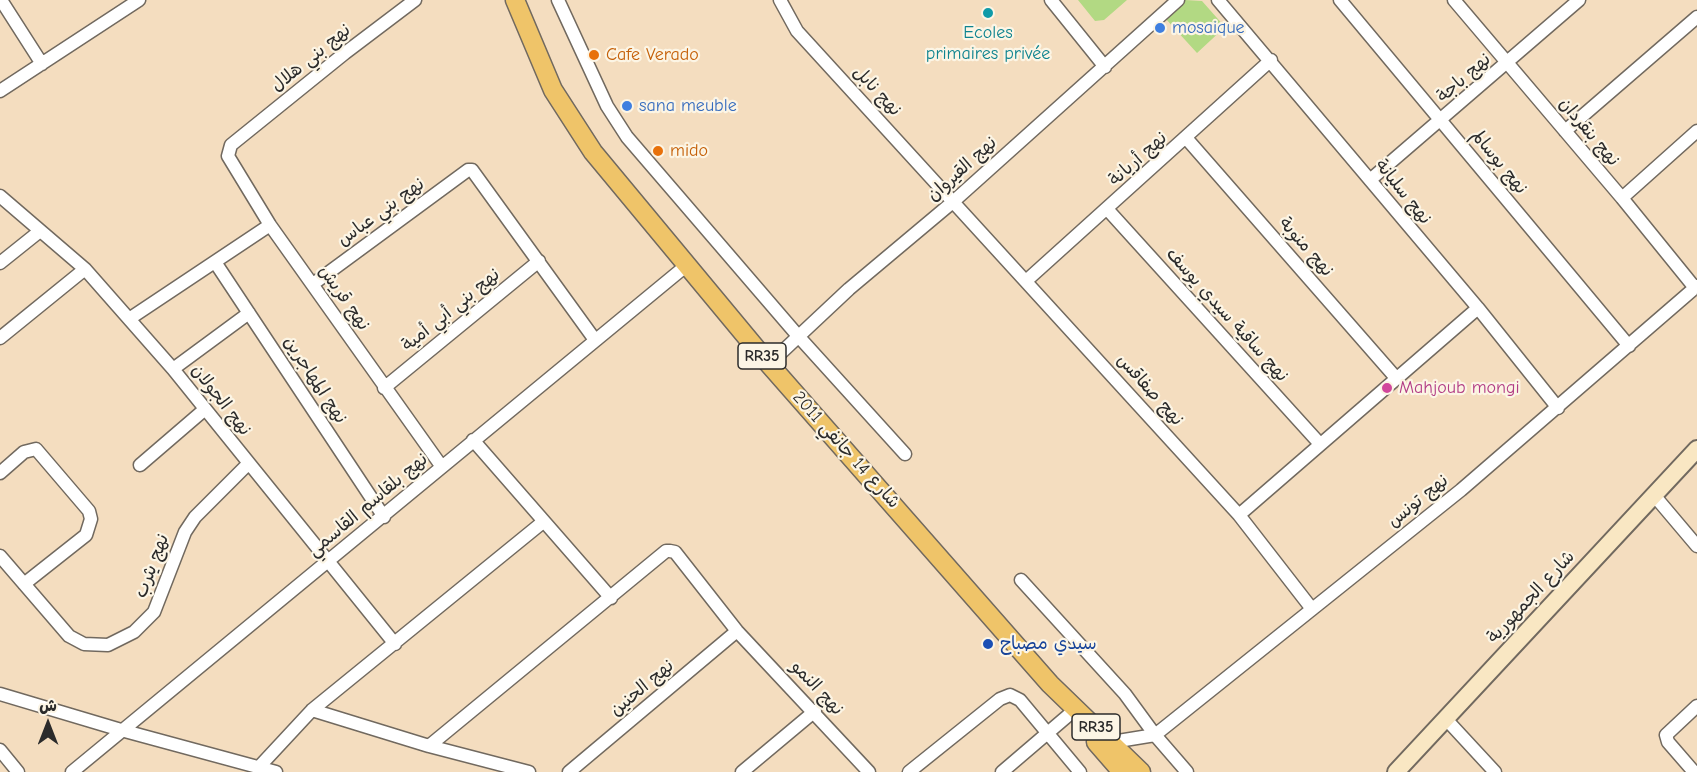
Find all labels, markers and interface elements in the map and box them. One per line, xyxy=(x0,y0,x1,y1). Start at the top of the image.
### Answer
marker: Ecoles primaires privée xyxy=(981,6,995,20)
place label: mosaique xyxy=(1172,17,1245,39)
street label: نهج بني هلال xyxy=(267,19,355,97)
marker: mosaique xyxy=(1153,21,1167,35)
place label: Ecoles primaires privée xyxy=(926,22,1050,64)
place label: Cafe Verado xyxy=(606,44,699,66)
marker: Cafe Verado xyxy=(587,48,601,62)
street label: نهج باجة xyxy=(1432,49,1496,107)
street label: نهج نابل xyxy=(848,61,906,121)
street label: نهج بنقردان xyxy=(1554,93,1624,171)
place label: sana meuble xyxy=(639,95,737,117)
marker: sana meuble xyxy=(620,99,634,113)
street label: نهج بوسالم xyxy=(1466,125,1532,199)
street label: نهج أريانة xyxy=(1104,127,1172,191)
street label: نهج القيروان xyxy=(923,132,1001,206)
place label: mido xyxy=(670,140,708,162)
marker: mido xyxy=(651,144,665,158)
street label: نهج سليانة xyxy=(1370,155,1436,229)
street label: نهج بني عباس xyxy=(333,173,429,251)
street label: نهج منوبة xyxy=(1274,213,1338,281)
street label: نهج ساقية سيدي يوسف xyxy=(1161,244,1293,386)
street label: نهج قريش xyxy=(314,261,374,335)
street label: نهج بني أبي أمية xyxy=(398,264,504,356)
street label: نهج المهاجرين xyxy=(279,332,351,428)
road number: RR35 xyxy=(738,343,786,369)
street label: نهج صفاقس xyxy=(1112,350,1188,430)
street label: نهج الجولان xyxy=(186,360,256,440)
place label: Mahjoub mongi xyxy=(1399,377,1520,399)
marker: Mahjoub mongi xyxy=(1380,381,1394,395)
street label: شارع 14 جانفي 2011 xyxy=(788,387,904,513)
street label: نهج بلقاسم القاسمي xyxy=(304,448,432,562)
street label: نهج تونس xyxy=(1383,470,1453,532)
street label: نهج يثرب xyxy=(130,531,174,601)
street label: شارع الجمهورية xyxy=(1483,546,1579,648)
place label: سيدي مصباح xyxy=(1000,633,1097,655)
marker: سيدي مصباح xyxy=(981,637,995,651)
street label: نهج الحنين xyxy=(606,655,678,721)
street label: نهج النمو xyxy=(786,656,848,720)
north arrow xyxy=(18,694,78,754)
text: ش xyxy=(39,697,57,715)
road number: RR35 xyxy=(1072,714,1120,740)

